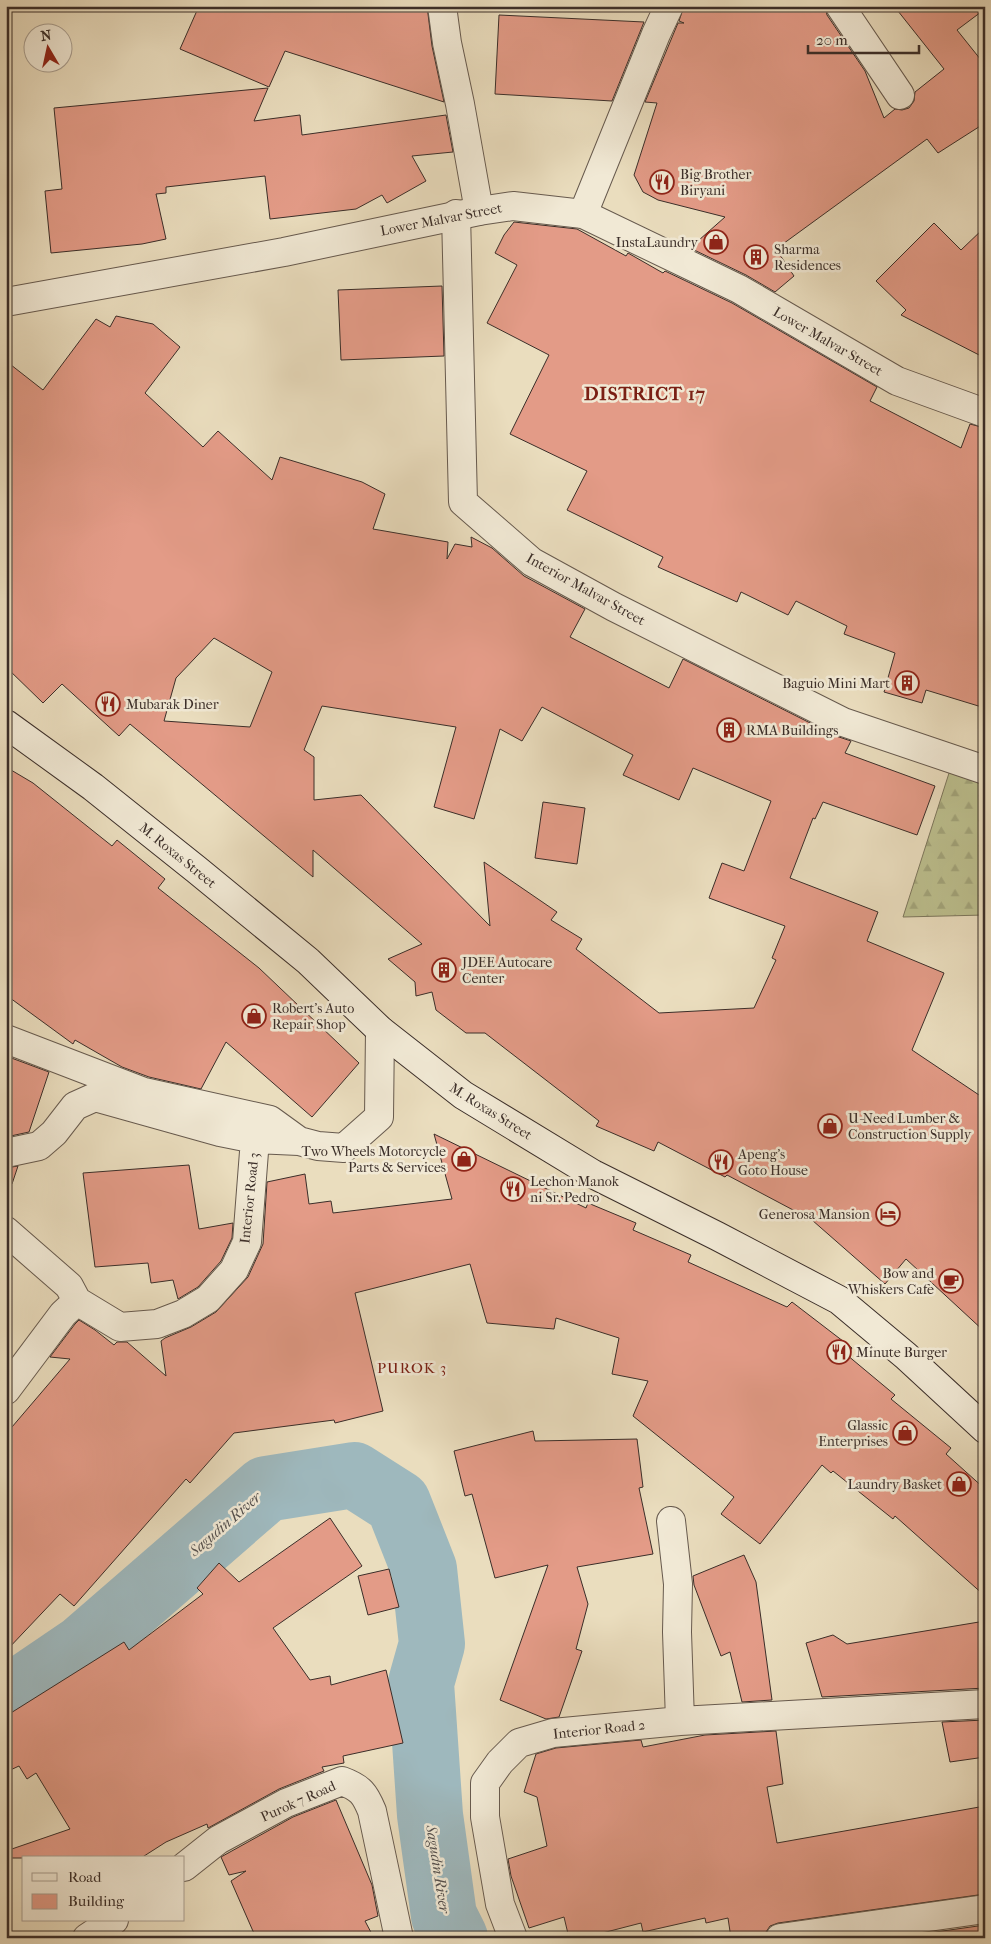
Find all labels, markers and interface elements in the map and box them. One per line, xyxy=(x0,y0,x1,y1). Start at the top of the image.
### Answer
north arrow xyxy=(22,22,72,72)
scale bar xyxy=(808,22,920,54)
text: N xyxy=(39,26,53,45)
text: 20 m xyxy=(816,31,848,49)
place label: Big Brother Biryani xyxy=(680,166,751,199)
restaurant icon: Big Brother Biryani xyxy=(649,169,675,195)
street label: Lower Malvar Street xyxy=(379,199,503,240)
shop icon: InstaLaundry xyxy=(703,229,729,255)
place label: InstaLaundry xyxy=(616,234,699,251)
place label: Sharma Residences xyxy=(774,241,841,274)
building icon: Sharma Residences xyxy=(743,244,769,270)
street label: Lower Malvar Street xyxy=(770,303,886,380)
district label: DISTRICT 17 xyxy=(584,383,706,405)
street label: Interior Malvar Street xyxy=(523,550,648,629)
building icon: Baguio Mini Mart xyxy=(894,670,920,696)
place label: Baguio Mini Mart xyxy=(782,675,890,692)
restaurant icon: Mubarak Diner xyxy=(95,691,121,717)
place label: Mubarak Diner xyxy=(126,696,219,713)
building icon: RMA Buildings xyxy=(716,717,742,743)
place label: RMA Buildings xyxy=(746,722,839,739)
street label: M. Roxas Street xyxy=(136,819,220,892)
place label: JDEE Autocare Center xyxy=(461,954,552,987)
building icon: JDEE Autocare Center xyxy=(431,957,457,983)
place label: Robert's Auto Repair Shop xyxy=(272,1000,354,1033)
shop icon: Robert's Auto Repair Shop xyxy=(241,1003,267,1029)
street label: M. Roxas Street xyxy=(446,1079,535,1144)
place label: U-Need Lumber & Construction Supply xyxy=(848,1110,972,1143)
shop icon: U-Need Lumber & Construction Supply xyxy=(817,1113,843,1139)
place label: Two Wheels Motorcycle Parts & Services xyxy=(302,1143,446,1176)
shop icon: Two Wheels Motorcycle Parts & Services xyxy=(451,1146,477,1172)
place label: Apeng's Goto House xyxy=(737,1146,808,1179)
restaurant icon: Apeng's Goto House xyxy=(708,1149,734,1175)
street label: Interior Road 3 xyxy=(236,1152,263,1244)
place label: Lechon Manok ni Sr. Pedro xyxy=(530,1173,620,1206)
restaurant icon: Lechon Manok ni Sr. Pedro xyxy=(500,1176,526,1202)
hotel icon: Generosa Mansion xyxy=(875,1201,901,1227)
place label: Generosa Mansion xyxy=(759,1206,870,1223)
place label: Bow and Whiskers Cafe xyxy=(847,1265,934,1298)
cafe icon: Bow and Whiskers Cafe xyxy=(938,1268,964,1294)
restaurant icon: Minute Burger xyxy=(826,1339,852,1365)
place label: Minute Burger xyxy=(856,1344,947,1361)
district label: PUROK 3 xyxy=(377,1359,447,1377)
place label: Glassic Enterprises xyxy=(818,1417,888,1450)
shop icon: Glassic Enterprises xyxy=(892,1420,918,1446)
shop icon: Laundry Basket xyxy=(946,1471,972,1497)
place label: Laundry Basket xyxy=(847,1476,942,1493)
water label: Sagudin River xyxy=(185,1487,265,1561)
street label: Interior Road 2 xyxy=(552,1716,646,1743)
street label: Purok 7 Road xyxy=(258,1777,339,1826)
water label: Sagudin River xyxy=(422,1823,454,1916)
legend xyxy=(22,1856,185,1922)
text: Road xyxy=(68,1868,102,1886)
text: Building xyxy=(68,1892,125,1910)

